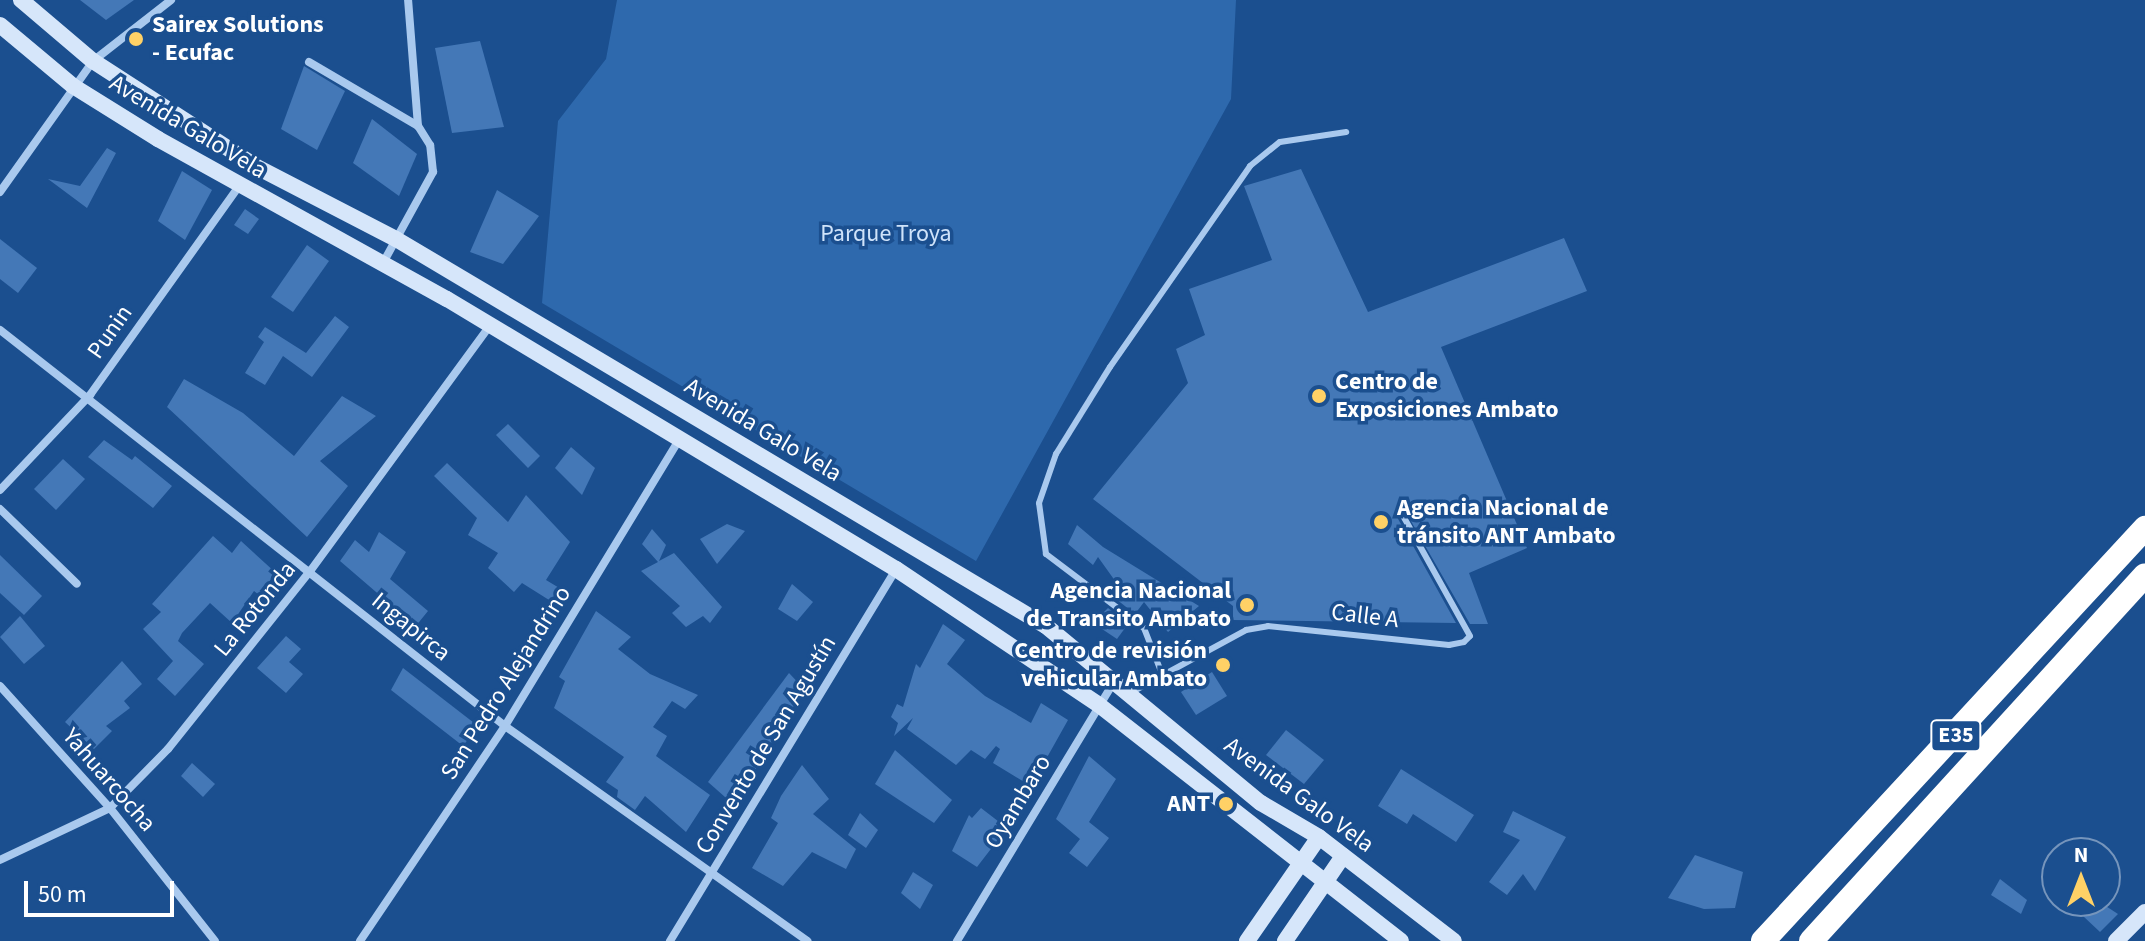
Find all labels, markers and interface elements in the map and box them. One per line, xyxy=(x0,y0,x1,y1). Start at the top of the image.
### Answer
place label: Sairex Solutions - Ecufac xyxy=(152,11,324,67)
marker: Sairex Solutions - Ecufac xyxy=(127,30,145,48)
street label: Avenida Galo Vela xyxy=(104,69,272,185)
park label: Parque Troya xyxy=(820,220,952,248)
street label: Punin xyxy=(81,300,139,364)
place label: Centro de Exposiciones Ambato xyxy=(1335,368,1558,424)
street label: Avenida Galo Vela xyxy=(679,372,847,488)
marker: Centro de Exposiciones Ambato xyxy=(1310,387,1328,405)
place label: Agencia Nacional de tránsito ANT Ambato xyxy=(1397,494,1616,550)
marker: Agencia Nacional de tránsito ANT Ambato xyxy=(1372,513,1390,531)
street label: La Rotonda xyxy=(208,556,302,662)
place label: Agencia Nacional de Transito Ambato xyxy=(1026,577,1231,633)
street label: San Pedro Alejandrino xyxy=(435,581,577,785)
street label: Ingapirca xyxy=(366,586,456,668)
marker: Agencia Nacional de Transito Ambato xyxy=(1238,596,1256,614)
street label: Calle A xyxy=(1330,598,1400,634)
street label: Convento de San Agustín xyxy=(689,631,843,859)
place label: Centro de revisión vehicular Ambato xyxy=(1014,637,1207,693)
marker: Centro de revisión vehicular Ambato xyxy=(1214,656,1232,674)
road number: E35 xyxy=(1930,718,1982,754)
street label: Yahuarcocha xyxy=(56,722,162,838)
street label: Avenida Galo Vela xyxy=(1219,731,1379,859)
street label: Oyambaro xyxy=(979,750,1057,854)
place label: ANT xyxy=(1167,790,1210,818)
marker: ANT xyxy=(1217,795,1235,813)
north arrow xyxy=(2041,837,2121,917)
text: N xyxy=(2074,839,2088,871)
scale bar xyxy=(28,865,178,915)
text: 50 m xyxy=(38,877,87,912)

